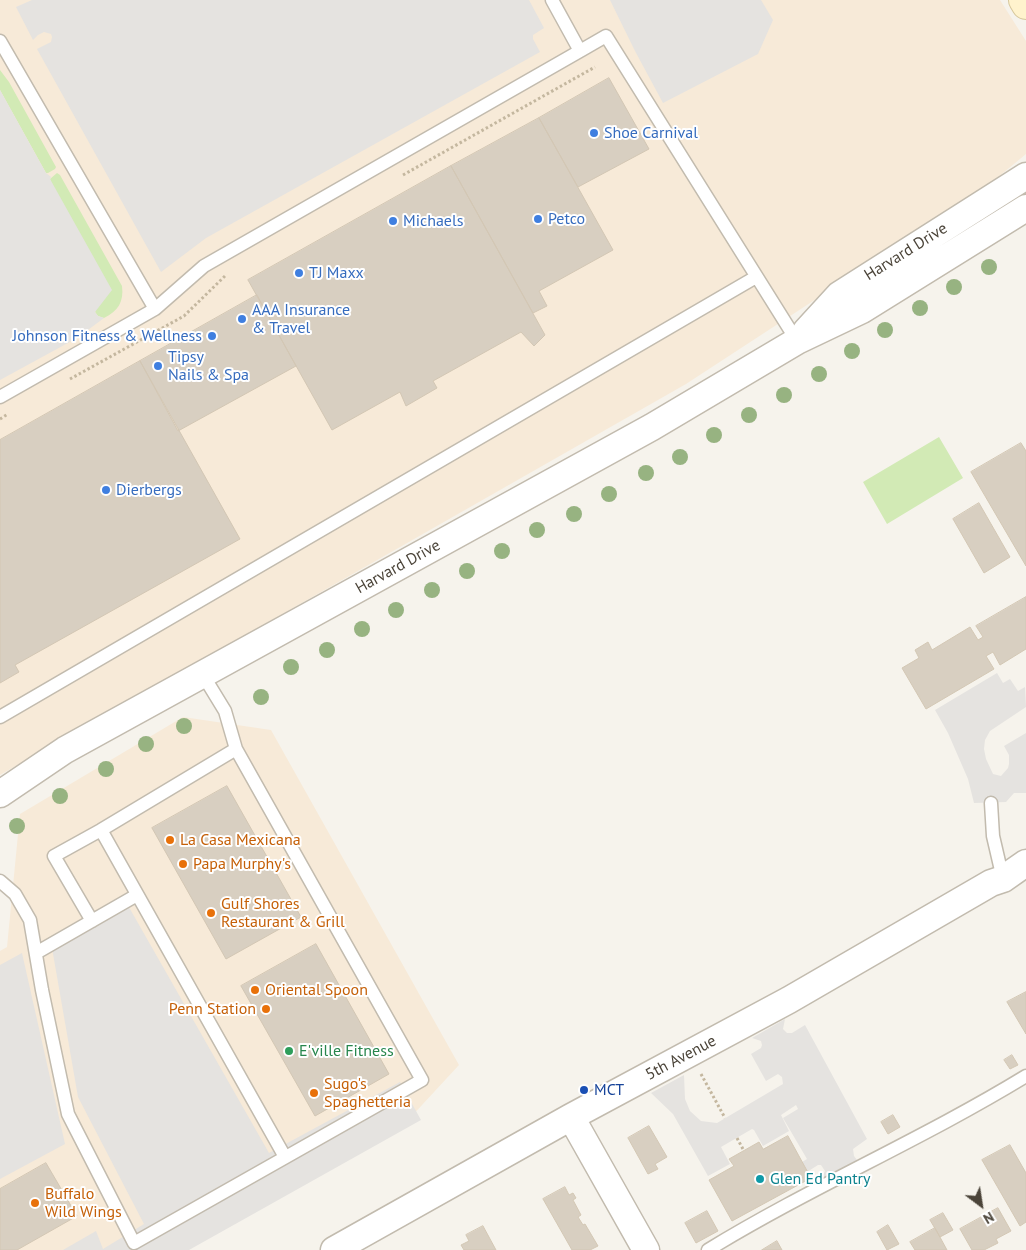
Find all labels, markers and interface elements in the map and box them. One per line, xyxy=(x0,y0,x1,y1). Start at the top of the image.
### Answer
place label: Shoe Carnival xyxy=(604,123,698,143)
marker: Shoe Carnival xyxy=(588,127,600,139)
place label: Petco xyxy=(548,209,585,229)
place label: Michaels xyxy=(403,211,463,231)
marker: Petco xyxy=(532,213,544,225)
marker: Michaels xyxy=(387,215,399,227)
street label: Harvard Drive xyxy=(861,219,951,285)
place label: TJ Maxx xyxy=(309,263,364,283)
marker: TJ Maxx xyxy=(293,267,305,279)
place label: AAA Insurance & Travel xyxy=(252,300,350,338)
marker: AAA Insurance & Travel xyxy=(236,313,248,325)
place label: Johnson Fitness & Wellness xyxy=(13,326,202,346)
marker: Johnson Fitness & Wellness xyxy=(206,330,218,342)
place label: Tipsy Nails & Spa xyxy=(168,347,249,385)
marker: Tipsy Nails & Spa xyxy=(152,360,164,372)
place label: Dierbergs xyxy=(116,480,182,500)
marker: Dierbergs xyxy=(100,484,112,496)
street label: Harvard Drive xyxy=(352,536,444,598)
place label: La Casa Mexicana xyxy=(180,830,301,850)
marker: La Casa Mexicana xyxy=(164,834,176,846)
place label: Papa Murphy's xyxy=(193,854,291,874)
marker: Papa Murphy's xyxy=(177,858,189,870)
place label: Gulf Shores Restaurant & Grill xyxy=(221,894,345,932)
marker: Gulf Shores Restaurant & Grill xyxy=(205,907,217,919)
place label: Oriental Spoon xyxy=(265,980,368,1000)
marker: Oriental Spoon xyxy=(249,984,261,996)
place label: Penn Station xyxy=(169,999,256,1019)
marker: Penn Station xyxy=(260,1003,272,1015)
street label: 5th Avenue xyxy=(642,1031,720,1085)
place label: E'ville Fitness xyxy=(299,1041,394,1061)
marker: E'ville Fitness xyxy=(283,1045,295,1057)
place label: Sugo's Spaghetteria xyxy=(324,1074,411,1112)
place label: MCT xyxy=(594,1080,624,1100)
marker: MCT xyxy=(578,1084,590,1096)
marker: Sugo's Spaghetteria xyxy=(308,1087,320,1099)
place label: Glen Ed Pantry xyxy=(770,1169,870,1189)
marker: Glen Ed Pantry xyxy=(754,1173,766,1185)
north arrow xyxy=(956,1180,1006,1230)
place label: Buffalo Wild Wings xyxy=(45,1184,122,1222)
marker: Buffalo Wild Wings xyxy=(29,1197,41,1209)
text: N xyxy=(980,1208,997,1228)

